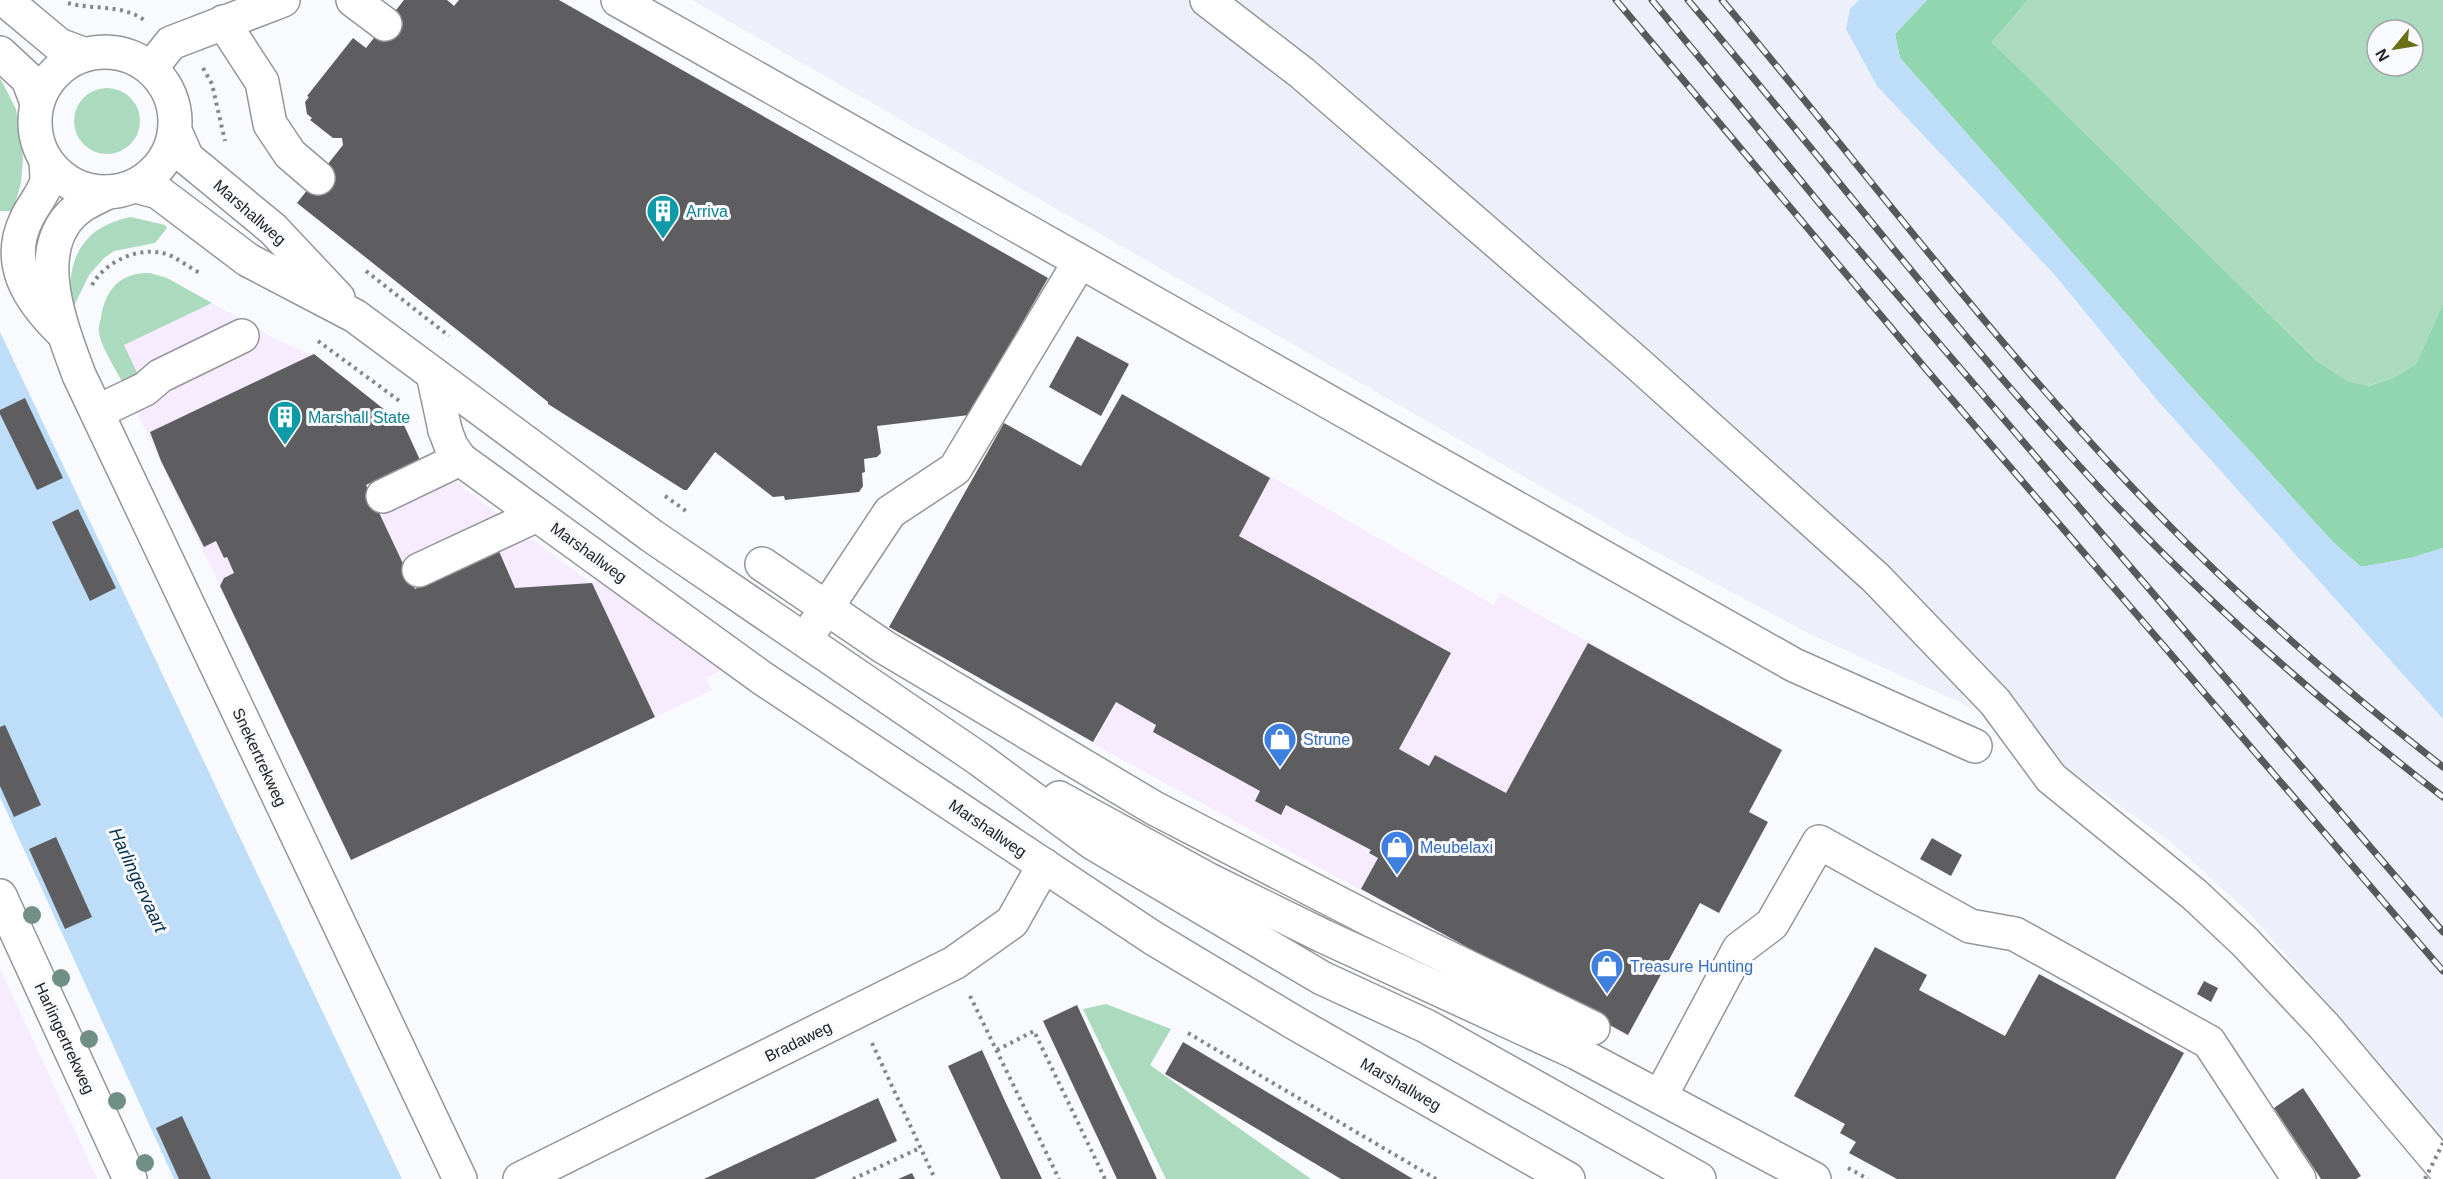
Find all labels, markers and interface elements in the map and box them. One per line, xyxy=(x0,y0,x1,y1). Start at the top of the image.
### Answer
north arrow xyxy=(2365,18,2425,78)
text: N xyxy=(2372,46,2393,65)
street label: Marshallweg xyxy=(210,177,289,248)
building icon: Arriva xyxy=(645,193,681,240)
place label: Arriva xyxy=(686,203,728,220)
building icon: Marshall State xyxy=(267,399,303,446)
place label: Marshall State xyxy=(308,409,410,426)
street label: Marshallweg xyxy=(547,519,630,586)
street label: Snekertrekweg xyxy=(229,705,290,809)
shop icon: Strune xyxy=(1262,721,1298,768)
place label: Strune xyxy=(1303,731,1350,748)
street label: Marshallweg xyxy=(946,796,1030,861)
water label: Harlingervaart xyxy=(105,825,171,936)
shop icon: Meubelaxi xyxy=(1379,829,1415,876)
place label: Meubelaxi xyxy=(1420,839,1493,856)
shop icon: Treasure Hunting xyxy=(1589,948,1625,995)
place label: Treasure Hunting xyxy=(1630,958,1753,975)
street label: Harlingertrekweg xyxy=(31,980,98,1097)
street label: Bradaweg xyxy=(762,1018,834,1065)
street label: Marshallweg xyxy=(1358,1055,1444,1114)

